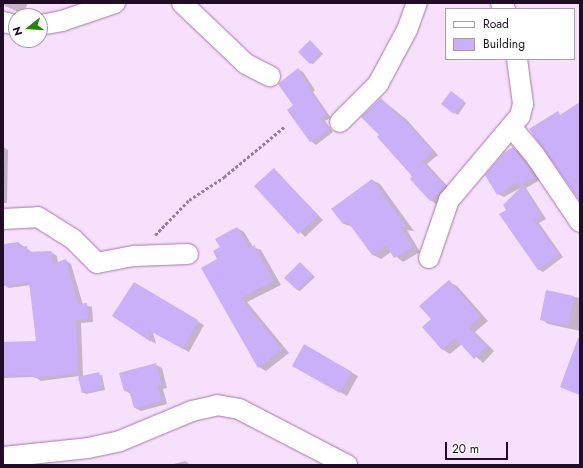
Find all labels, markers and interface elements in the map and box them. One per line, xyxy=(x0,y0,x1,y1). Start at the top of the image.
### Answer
north arrow xyxy=(8,8,48,48)
legend xyxy=(445,8,575,60)
text: Road xyxy=(483,15,509,33)
text: N xyxy=(9,25,26,38)
text: Building xyxy=(483,35,525,53)
scale bar xyxy=(447,434,510,460)
text: 20 m xyxy=(452,440,479,458)

